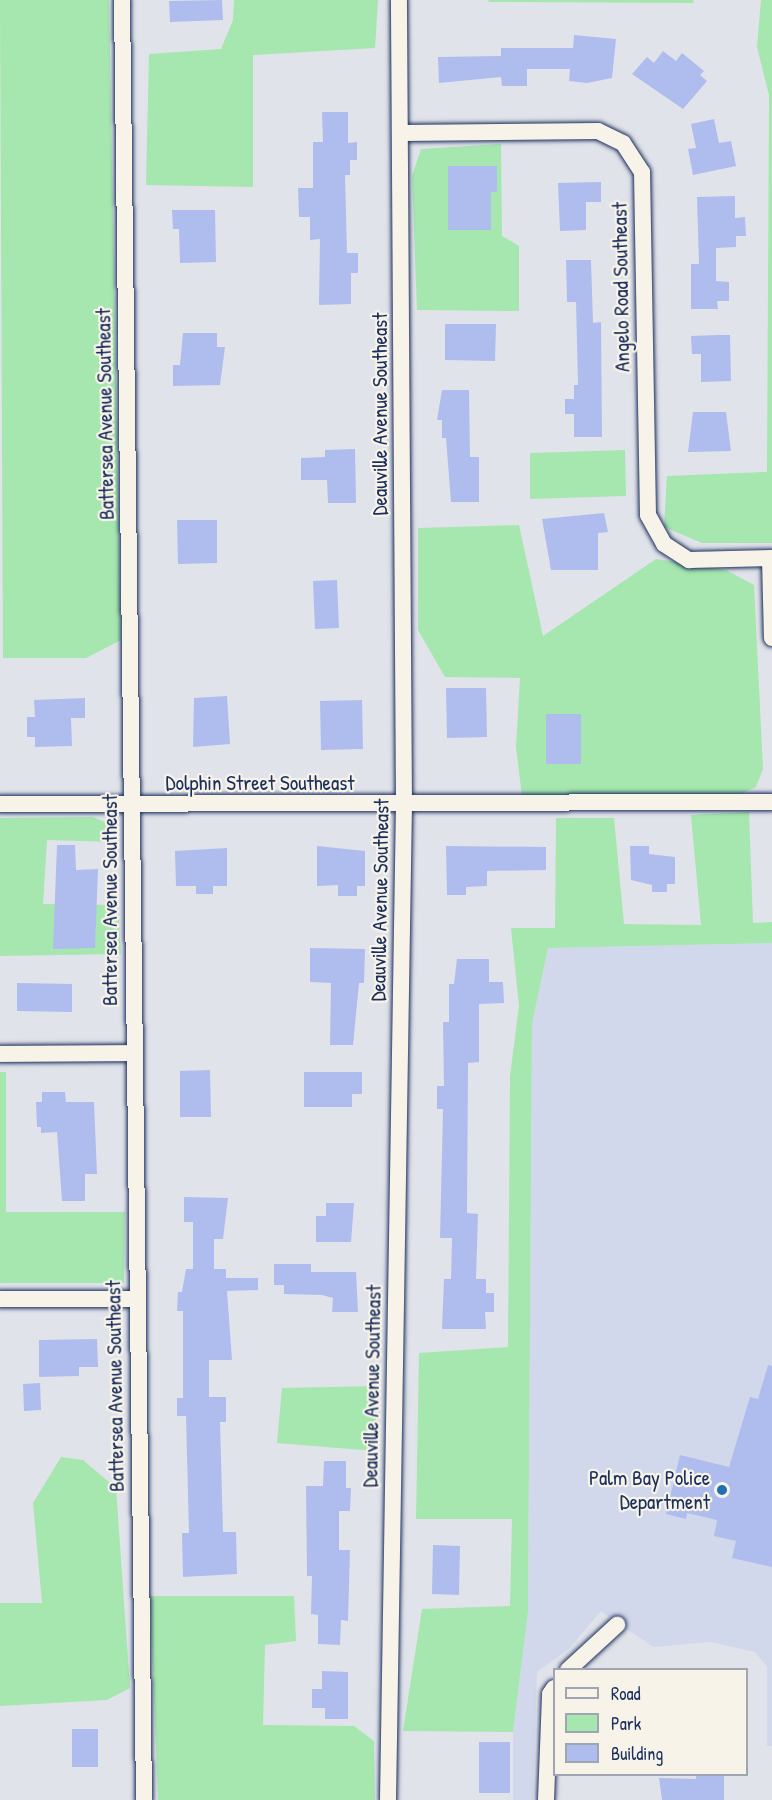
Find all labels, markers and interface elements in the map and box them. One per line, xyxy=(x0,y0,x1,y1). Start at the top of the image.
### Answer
street label: Angelo Road Southeast xyxy=(607,202,635,372)
street label: Battersea Avenue Southeast xyxy=(91,308,119,520)
street label: Deauville Avenue Southeast xyxy=(367,313,393,515)
street label: Dolphin Street Southeast xyxy=(165,770,355,796)
street label: Battersea Avenue Southeast xyxy=(97,794,123,1006)
street label: Deauville Avenue Southeast xyxy=(366,798,394,1002)
street label: Battersea Avenue Southeast xyxy=(101,1280,129,1492)
street label: Deauville Avenue Southeast xyxy=(358,1284,386,1488)
place label: Palm Bay Police Department xyxy=(589,1465,710,1515)
marker: Palm Bay Police Department xyxy=(715,1483,729,1497)
legend xyxy=(553,1668,748,1776)
text: Road xyxy=(611,1681,641,1706)
text: Park xyxy=(611,1711,641,1736)
text: Building xyxy=(611,1741,663,1766)

